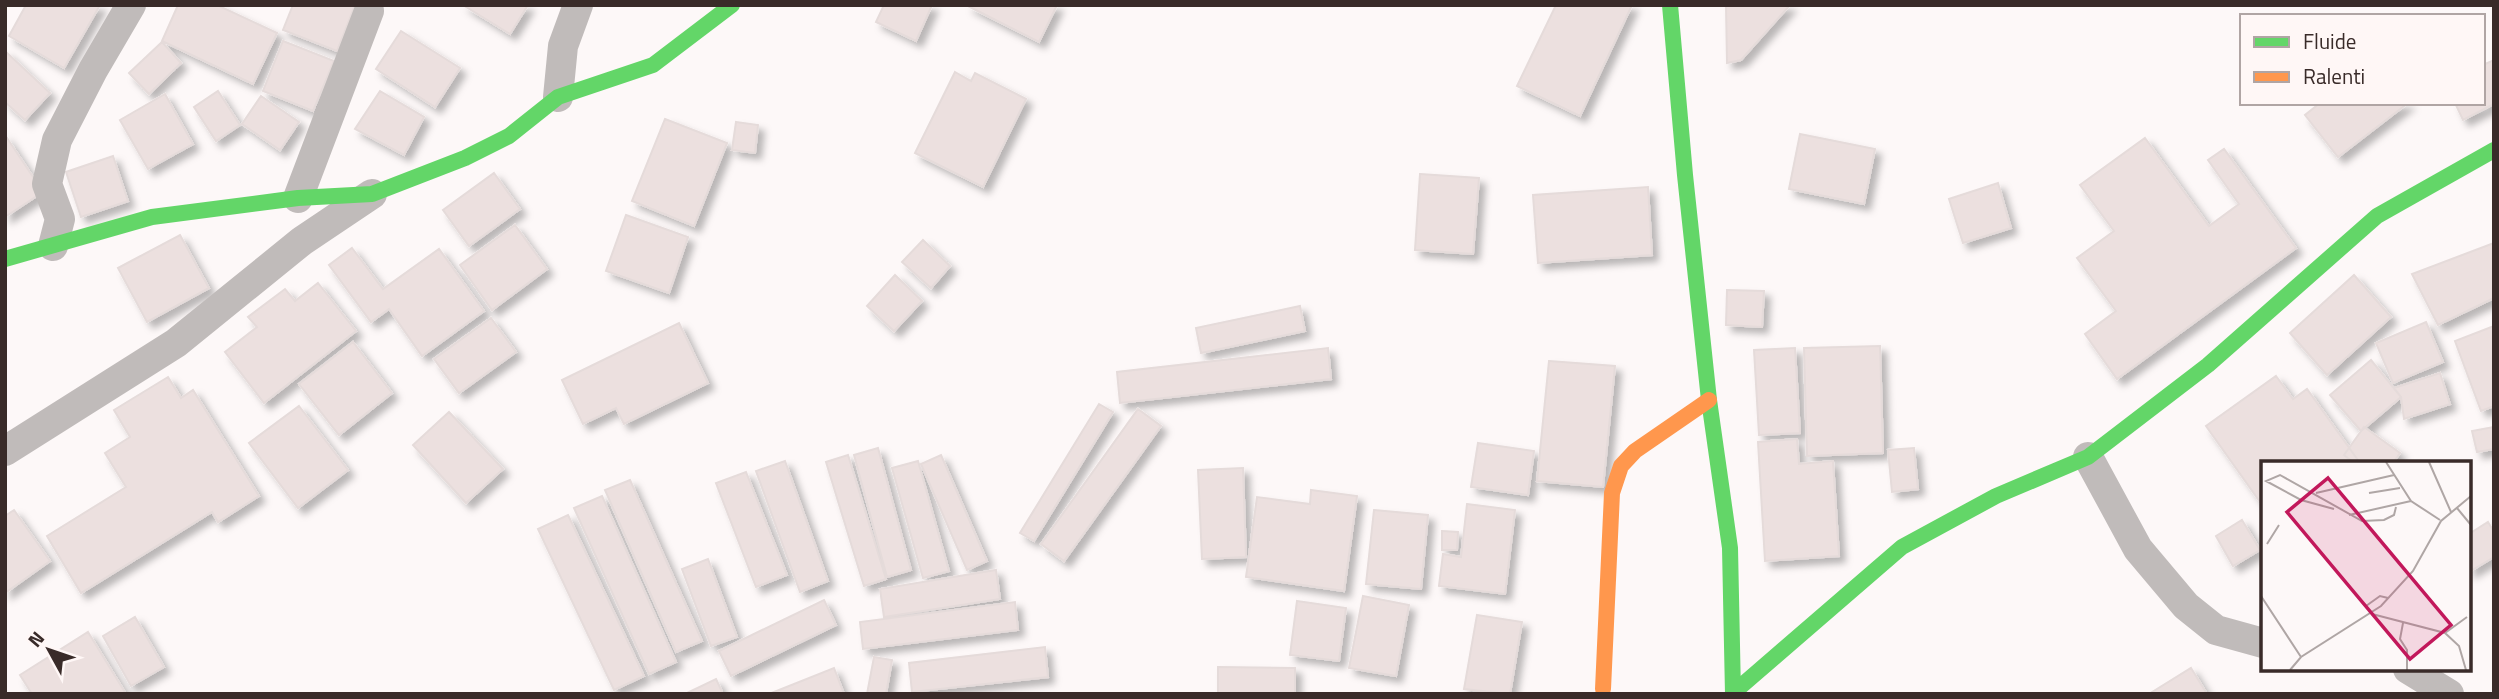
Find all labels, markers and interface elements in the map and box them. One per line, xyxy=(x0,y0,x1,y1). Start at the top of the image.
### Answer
legend xyxy=(2240,14,2485,105)
text: Fluide xyxy=(2303,25,2356,57)
text: Ralenti xyxy=(2303,60,2365,92)
inset map xyxy=(2261,461,2471,671)
north arrow xyxy=(14,615,84,685)
text: N xyxy=(20,624,51,653)

